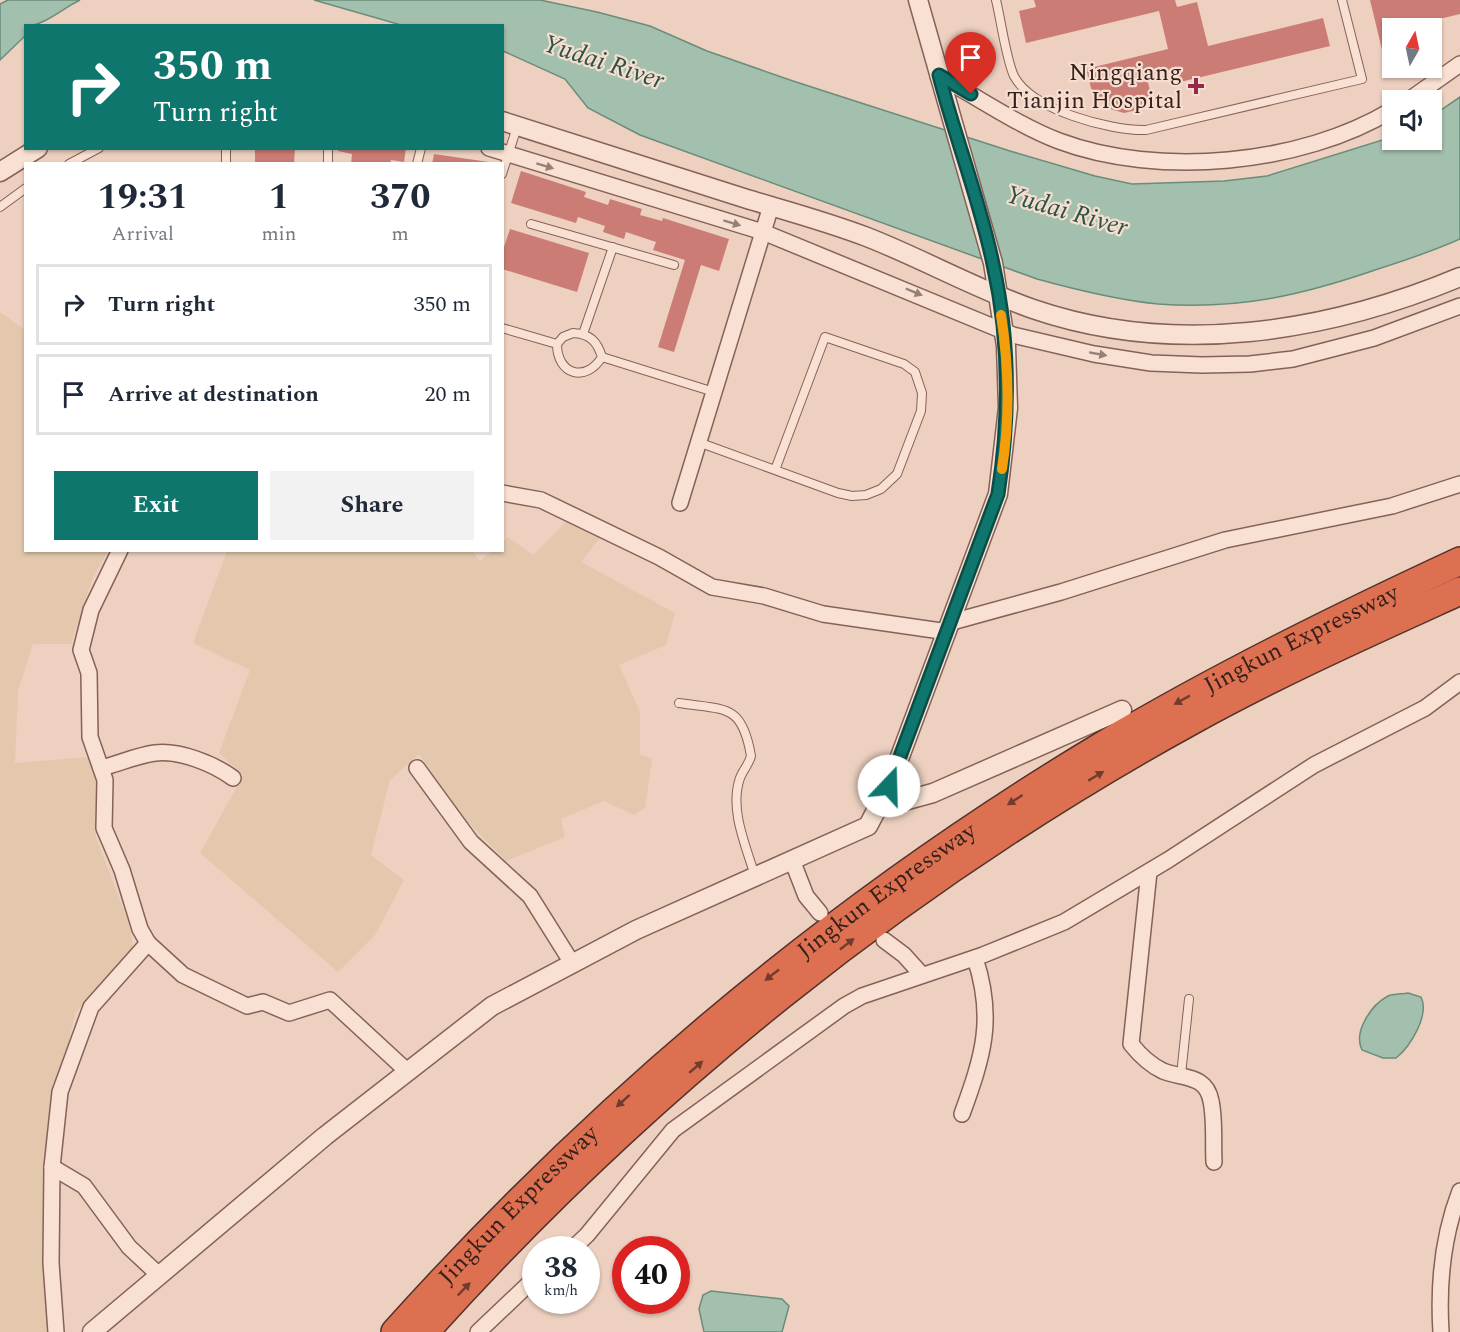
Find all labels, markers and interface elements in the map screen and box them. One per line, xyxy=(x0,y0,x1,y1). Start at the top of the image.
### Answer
north arrow xyxy=(1382,18,1442,78)
map controls xyxy=(1382,18,1442,150)
water label: Yudai River xyxy=(538,24,671,101)
pin xyxy=(945,32,996,94)
text: 350 m xyxy=(153,35,272,98)
icon: arrive xyxy=(954,41,987,74)
icon: right xyxy=(54,48,132,126)
place label: Ningqiang Tianjin Hospital xyxy=(1007,55,1182,119)
marker: Ningqiang Tianjin Hospital xyxy=(1187,77,1205,95)
button: sound xyxy=(1382,90,1442,150)
text: Turn right xyxy=(153,92,278,134)
one-way arrow xyxy=(536,162,554,171)
text: 19:31 xyxy=(97,170,188,225)
text: 1 xyxy=(269,170,289,225)
text: 370 xyxy=(370,170,430,225)
water label: Yudai River xyxy=(1001,174,1134,248)
text: Arrival xyxy=(112,219,174,249)
text: min xyxy=(261,219,296,249)
text: m xyxy=(392,219,409,249)
one-way arrow xyxy=(723,219,741,228)
icon: right xyxy=(57,288,90,321)
text: Turn right xyxy=(108,288,215,321)
text: 350 m xyxy=(414,288,471,321)
one-way arrow xyxy=(905,288,923,297)
one-way arrow xyxy=(1089,350,1108,359)
icon: arrive xyxy=(57,378,90,411)
text: Arrive at destination xyxy=(108,378,319,411)
text: 20 m xyxy=(425,378,471,411)
button: Exit xyxy=(54,471,258,540)
button: Share xyxy=(270,471,474,540)
street label: Jingkun Expressway xyxy=(1198,575,1406,704)
one-way arrow xyxy=(1174,695,1191,705)
position arrow xyxy=(857,754,921,818)
one-way arrow xyxy=(1088,771,1105,781)
one-way arrow xyxy=(1007,794,1023,805)
street label: Jingkun Expressway xyxy=(789,813,985,968)
one-way arrow xyxy=(839,937,855,950)
one-way arrow xyxy=(764,969,779,981)
one-way arrow xyxy=(688,1060,703,1074)
one-way arrow xyxy=(616,1094,631,1107)
street label: Jingkun Expressway xyxy=(430,1116,608,1293)
speed limit sign: 40 xyxy=(612,1236,690,1314)
text: 38 xyxy=(544,1245,578,1291)
text: km/h xyxy=(544,1279,578,1302)
one-way arrow xyxy=(457,1281,471,1296)

